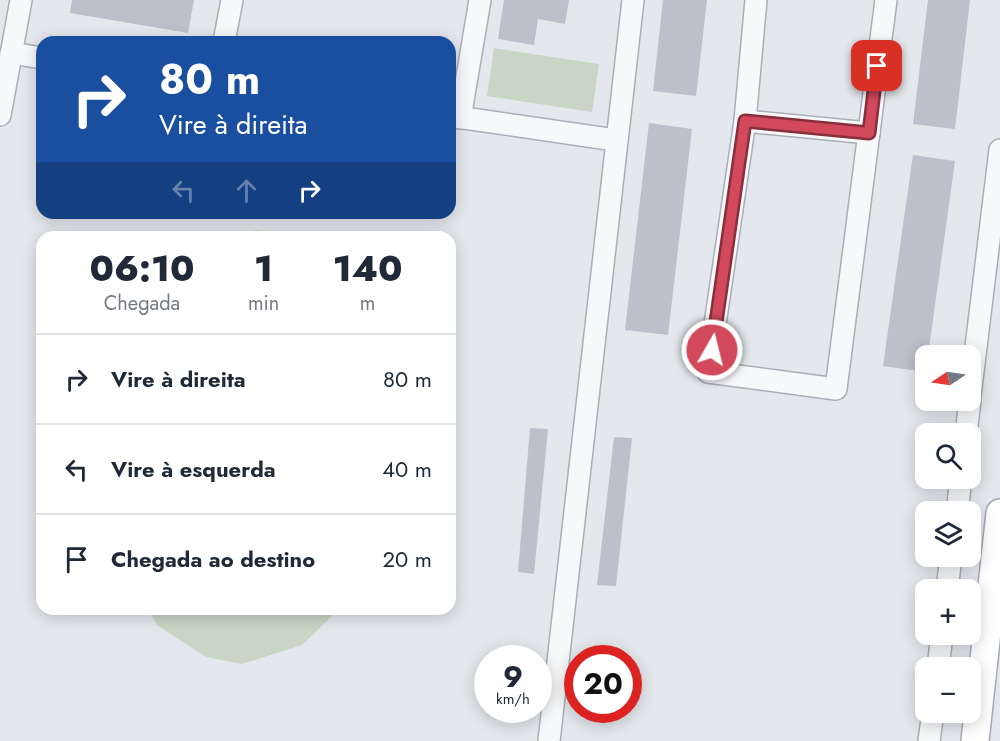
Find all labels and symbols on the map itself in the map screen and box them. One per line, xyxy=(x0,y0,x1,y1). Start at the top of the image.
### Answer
pin xyxy=(851,40,902,91)
position arrow xyxy=(680,318,744,382)
north arrow xyxy=(915,345,981,411)
speed limit sign: 20 xyxy=(564,645,642,723)

